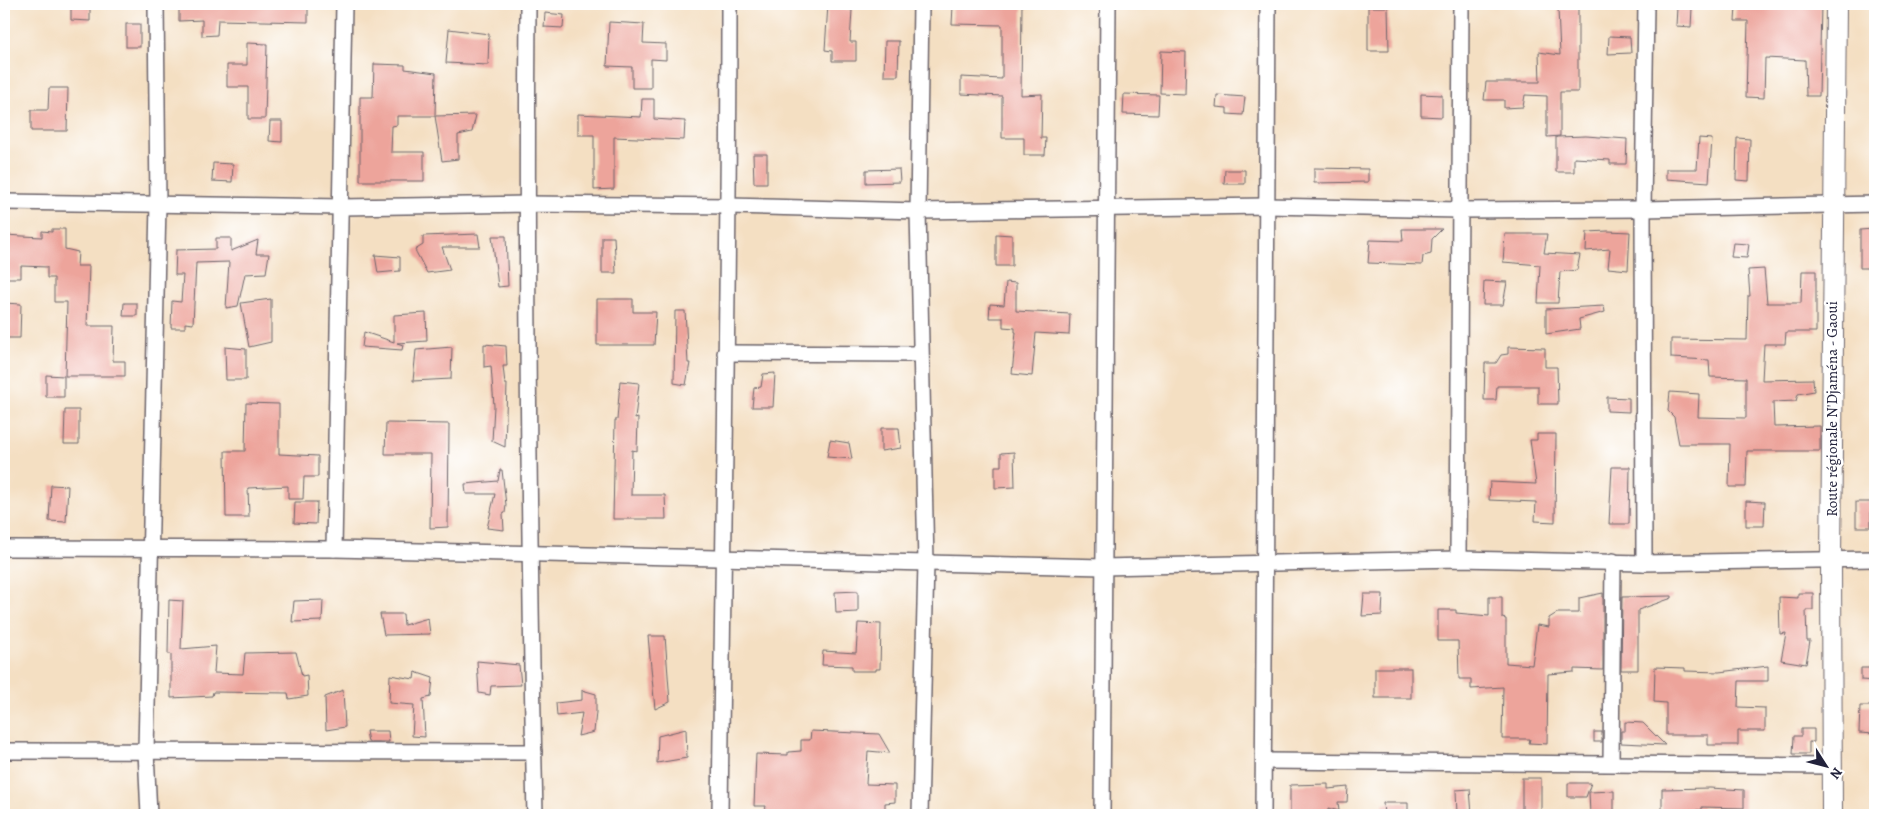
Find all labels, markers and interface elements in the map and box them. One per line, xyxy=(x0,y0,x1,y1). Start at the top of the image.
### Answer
street label: Route régionale N'Djaména - Gaoui xyxy=(1822,301,1842,517)
north arrow xyxy=(1802,742,1852,792)
text: N xyxy=(1825,764,1847,783)

